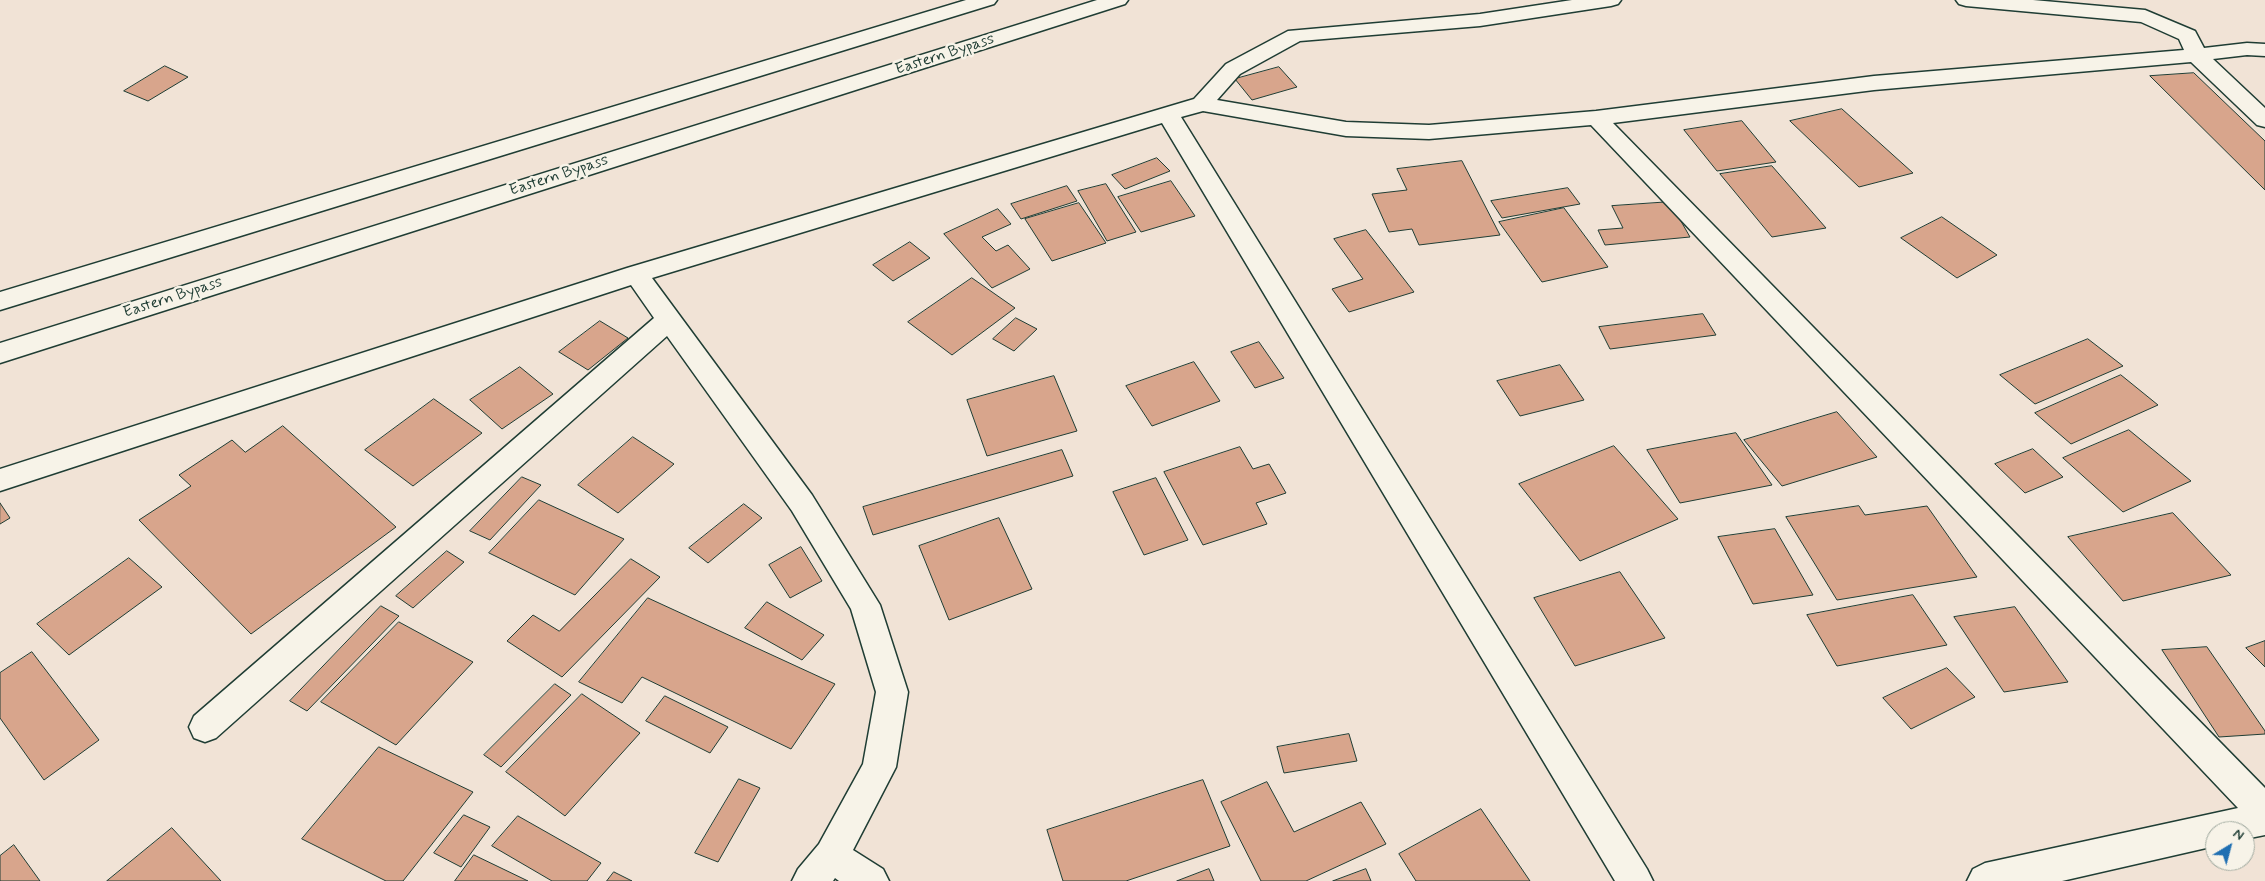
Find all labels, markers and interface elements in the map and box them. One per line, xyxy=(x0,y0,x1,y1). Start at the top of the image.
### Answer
street label: Eastern Bypass xyxy=(893,30,997,80)
street label: Eastern Bypass xyxy=(507,151,611,201)
street label: Eastern Bypass xyxy=(121,273,225,323)
north arrow xyxy=(2205,821,2255,871)
text: N xyxy=(2229,825,2248,845)

